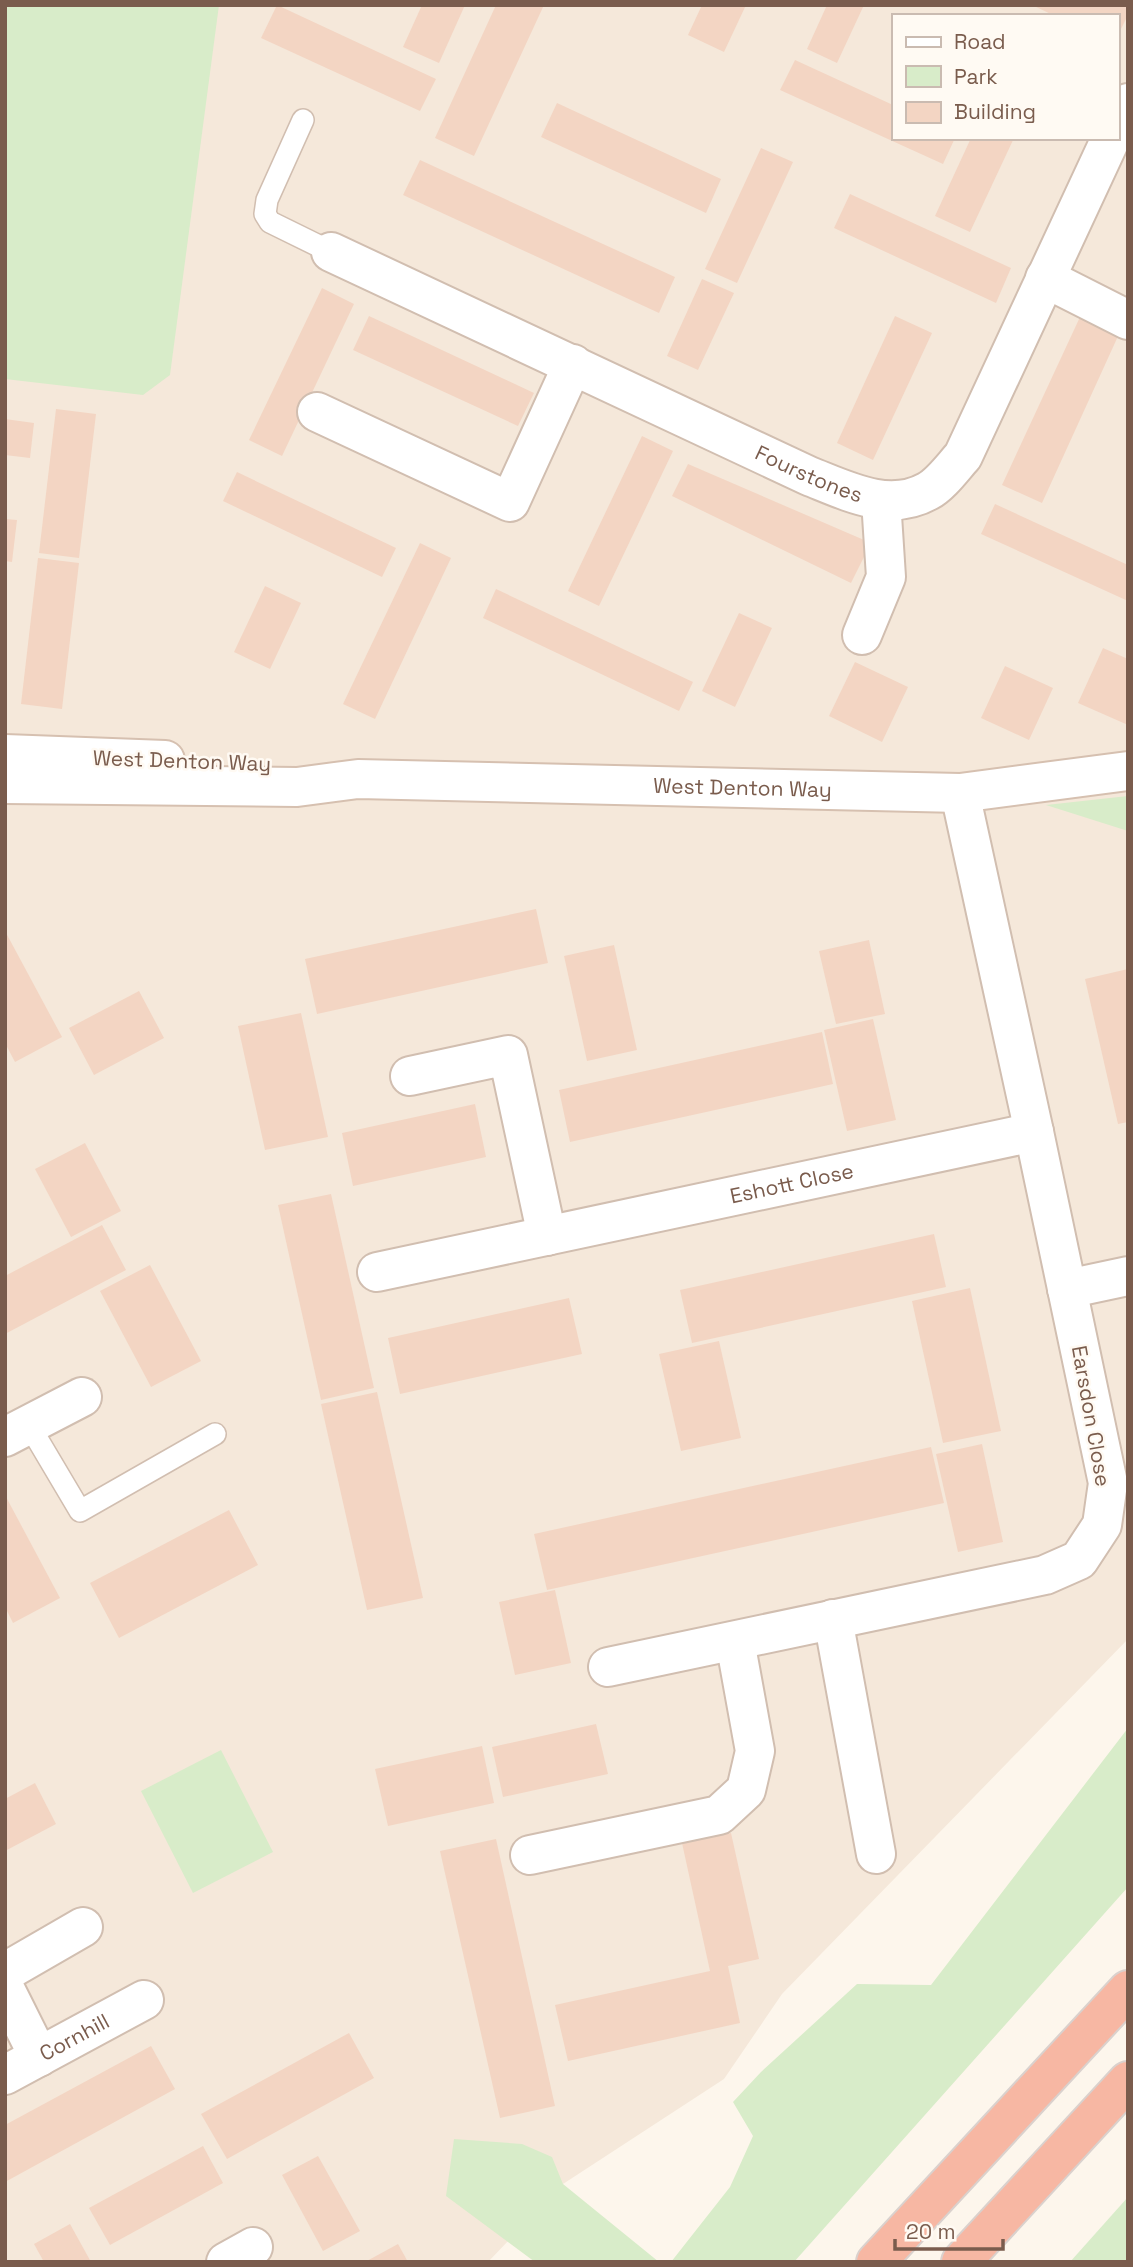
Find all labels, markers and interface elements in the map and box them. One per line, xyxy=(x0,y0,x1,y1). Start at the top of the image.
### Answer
legend xyxy=(892,14,1119,140)
text: Road xyxy=(954,28,1006,55)
text: Park xyxy=(954,63,998,90)
text: Building xyxy=(954,98,1036,125)
street label: Fourstones xyxy=(751,439,866,508)
street label: West Denton Way xyxy=(92,744,272,777)
street label: West Denton Way xyxy=(653,772,832,803)
street label: Eshott Close xyxy=(727,1157,856,1209)
street label: Earsdon Close xyxy=(1066,1343,1117,1488)
street label: Cornhill xyxy=(35,2007,114,2067)
scale bar xyxy=(895,2208,1004,2252)
text: 20 m xyxy=(906,2218,956,2245)

